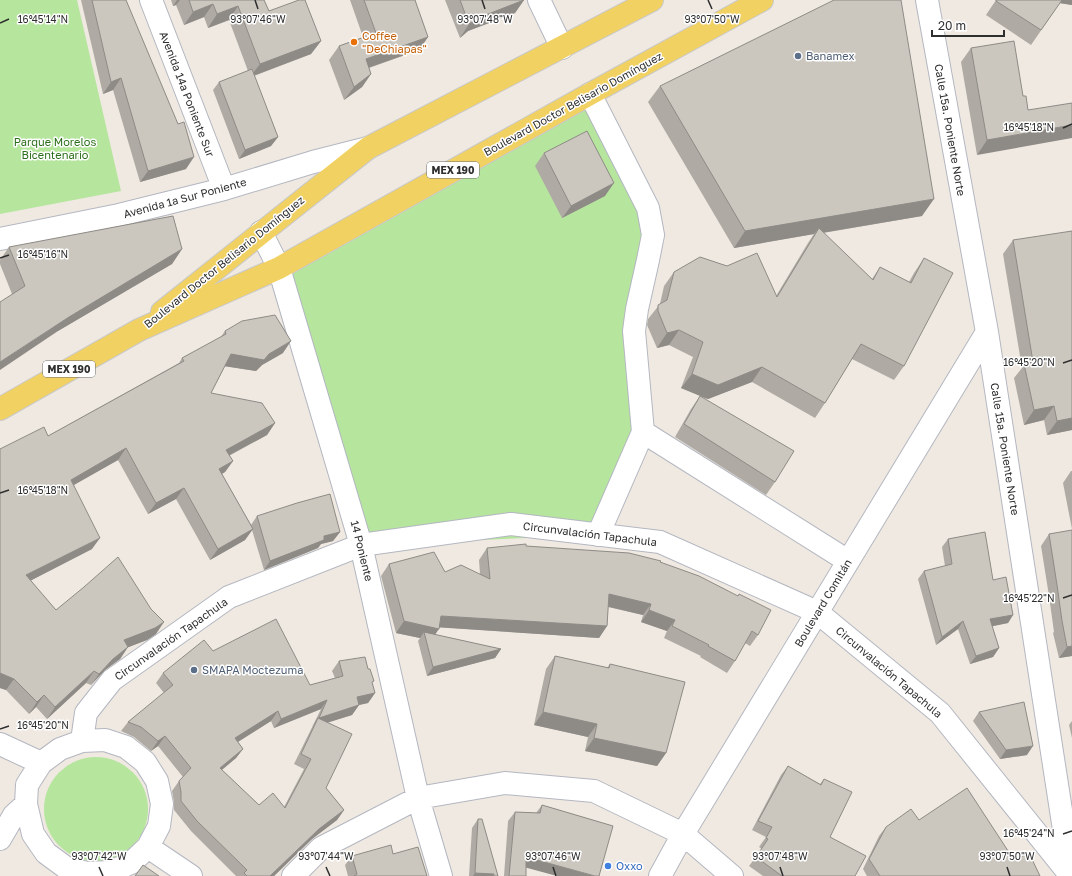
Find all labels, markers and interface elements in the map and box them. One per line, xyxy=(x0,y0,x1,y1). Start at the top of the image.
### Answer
scale bar xyxy=(932,12,1004,38)
text: 16°45'14"N xyxy=(18,13,68,25)
text: 93°07'46"W xyxy=(230,13,286,25)
text: 93°07'48"W xyxy=(457,13,513,25)
text: 93°07'50"W xyxy=(684,13,740,25)
text: 20 m xyxy=(938,18,966,33)
street label: Avenida 14a Poniente Sur xyxy=(157,29,218,159)
place label: Coffee "DeChiapas" xyxy=(362,29,427,55)
marker: Coffee "DeChiapas" xyxy=(349,37,359,47)
street label: Boulevard Doctor Belisario Domínguez xyxy=(481,49,665,158)
place label: Banamex xyxy=(806,49,855,62)
marker: Banamex xyxy=(793,51,803,61)
street label: Calle 15a. Poniente Norte xyxy=(932,63,969,197)
text: 16°45'18"N xyxy=(1004,121,1054,133)
park label: Parque Morelos Bicentenario xyxy=(14,135,96,161)
road number: MEX 190 xyxy=(427,162,479,178)
street label: Avenida 1a Sur Poniente xyxy=(122,175,248,220)
street label: Boulevard Doctor Belisario Domínguez xyxy=(141,193,307,330)
text: 16°45'16"N xyxy=(18,248,68,260)
text: 16°45'20"N xyxy=(1003,356,1055,368)
road number: MEX 190 xyxy=(43,361,95,377)
street label: Calle 15a. Poniente Norte xyxy=(989,382,1022,516)
text: 16°45'18"N xyxy=(18,484,68,496)
street label: 14 Poniente xyxy=(349,519,376,583)
street label: Circunvalación Tapachula xyxy=(522,519,658,548)
street label: Boulevard Comitán xyxy=(791,557,854,649)
text: 16°45'22"N xyxy=(1003,592,1055,604)
street label: Circunvalación Tapachula xyxy=(112,595,230,683)
street label: Circunvalación Tapachula xyxy=(834,623,945,720)
place label: SMAPA Moctezuma xyxy=(202,663,303,676)
marker: SMAPA Moctezuma xyxy=(189,665,199,675)
text: 16°45'20"N xyxy=(17,719,69,731)
text: 16°45'24"N xyxy=(1003,827,1055,839)
text: 93°07'42"W xyxy=(71,850,127,862)
text: 93°07'44"W xyxy=(298,850,354,862)
text: 93°07'46"W xyxy=(525,850,581,862)
text: 93°07'48"W xyxy=(752,850,808,862)
text: 93°07'50"W xyxy=(979,850,1035,862)
place label: Oxxo xyxy=(616,859,643,872)
marker: Oxxo xyxy=(603,861,613,871)

